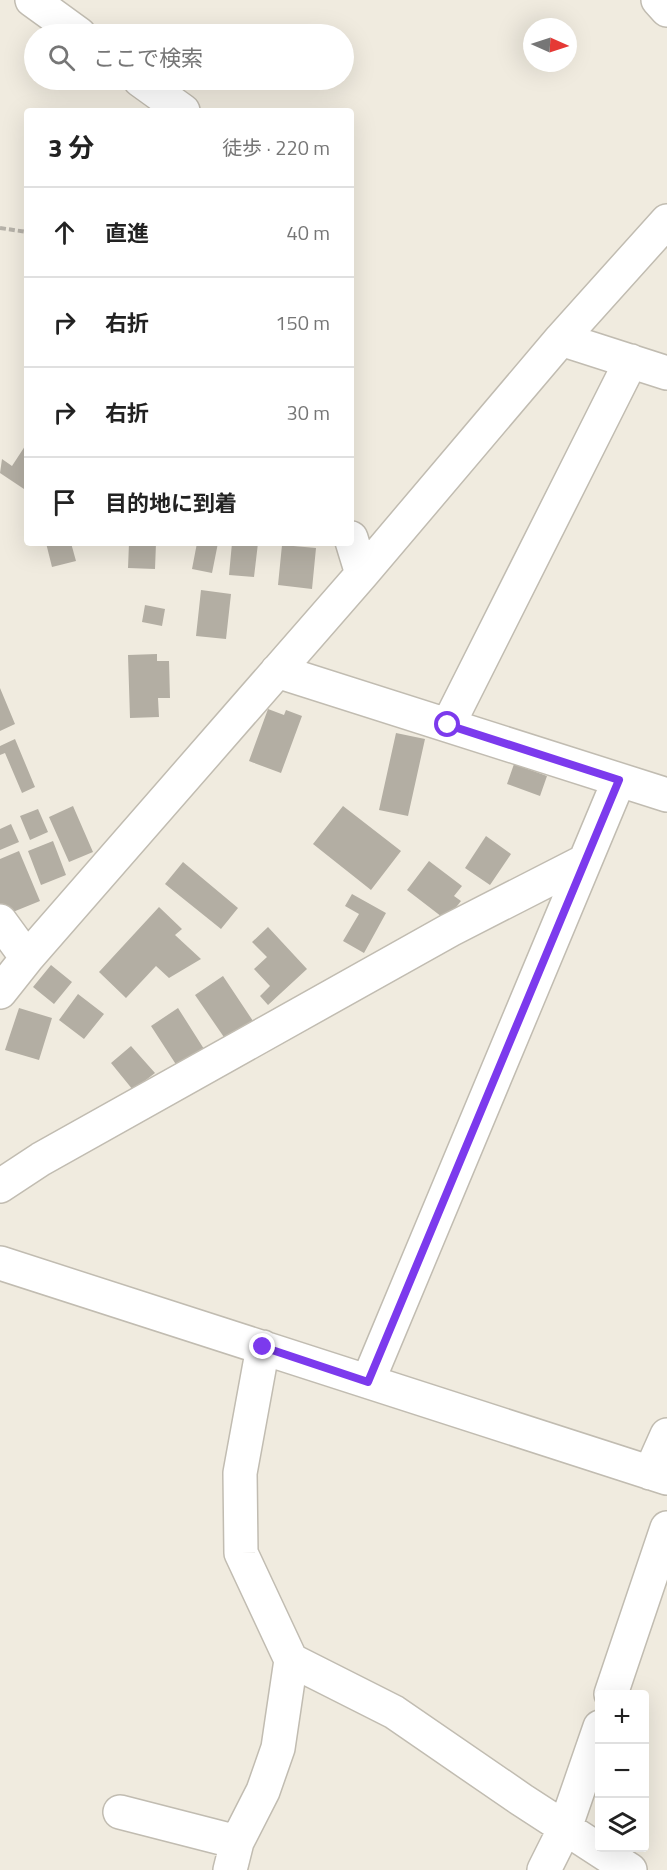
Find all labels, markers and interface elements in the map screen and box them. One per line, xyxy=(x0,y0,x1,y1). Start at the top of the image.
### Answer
north arrow xyxy=(523,18,577,72)
search box xyxy=(24,24,354,90)
icon: search xyxy=(45,41,78,74)
text: ここで検索 xyxy=(93,41,203,75)
text: 3 分 xyxy=(48,128,94,167)
text: 徒歩 · 220 m xyxy=(222,132,330,163)
icon: ahead xyxy=(48,216,81,249)
text: 直進 xyxy=(105,216,149,250)
text: 40 m xyxy=(286,217,330,248)
icon: right xyxy=(48,306,81,339)
text: 右折 xyxy=(105,306,149,340)
text: 150 m xyxy=(275,307,330,338)
icon: right xyxy=(48,396,81,429)
text: 右折 xyxy=(105,396,149,430)
text: 30 m xyxy=(286,397,330,428)
icon: arrive xyxy=(48,486,81,519)
text: 目的地に到着 xyxy=(105,486,237,520)
route start xyxy=(434,711,460,737)
route end xyxy=(249,1333,275,1359)
map controls xyxy=(595,1690,649,1852)
button: + xyxy=(595,1690,649,1744)
button: − xyxy=(595,1744,649,1798)
button: layers xyxy=(595,1798,649,1852)

